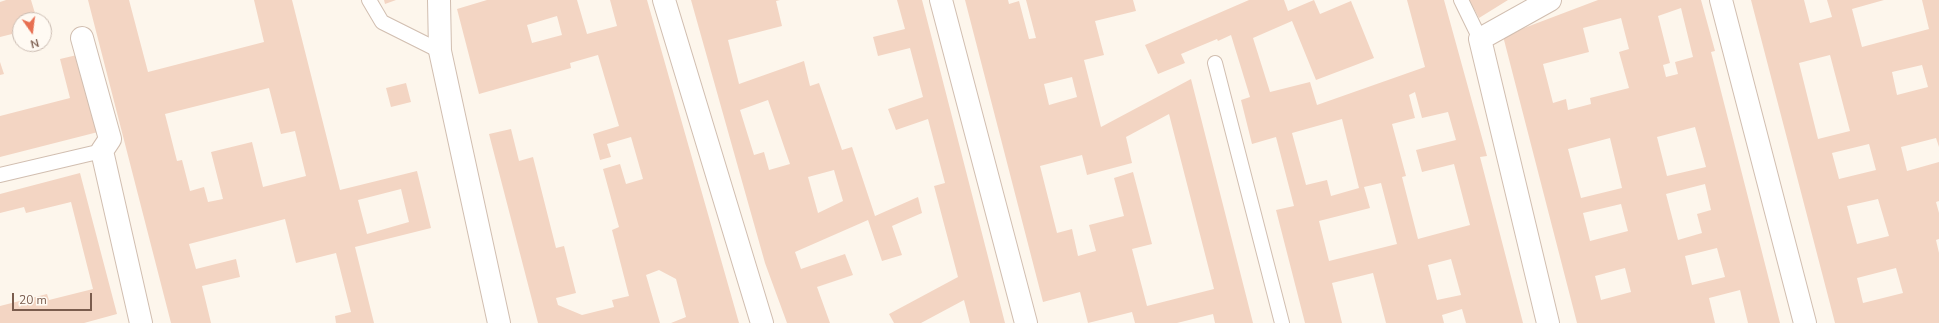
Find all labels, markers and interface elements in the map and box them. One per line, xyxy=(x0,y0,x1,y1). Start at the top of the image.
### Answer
north arrow xyxy=(12,12,52,52)
text: N xyxy=(29,35,41,51)
scale bar xyxy=(14,285,94,311)
text: 20 m xyxy=(19,292,47,308)

